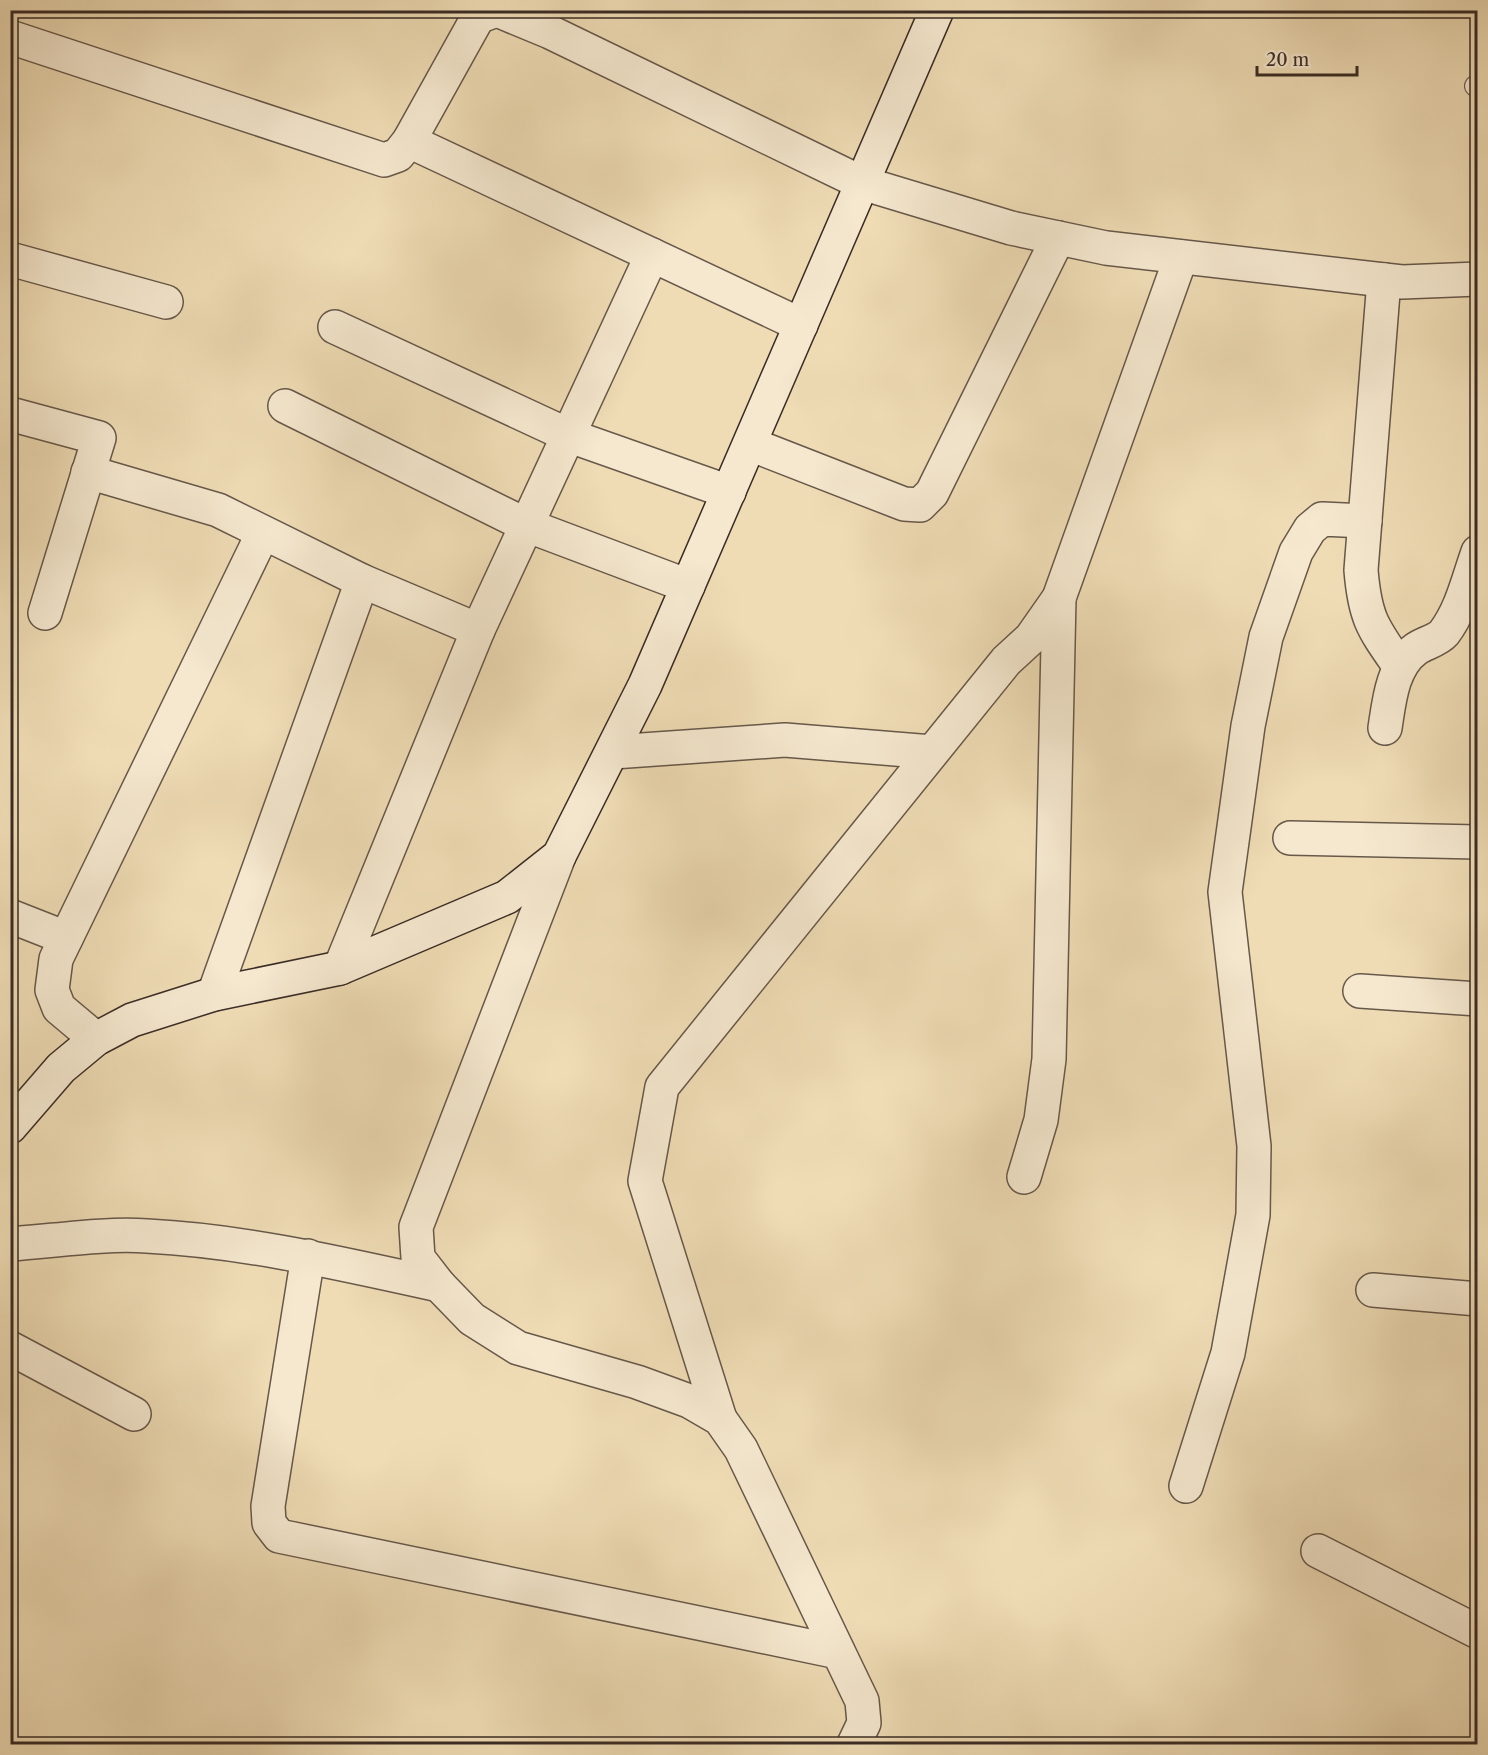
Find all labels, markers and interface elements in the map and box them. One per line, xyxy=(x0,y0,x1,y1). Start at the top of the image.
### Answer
scale bar xyxy=(1257,39,1358,77)
text: 20 m xyxy=(1266,49,1310,71)

